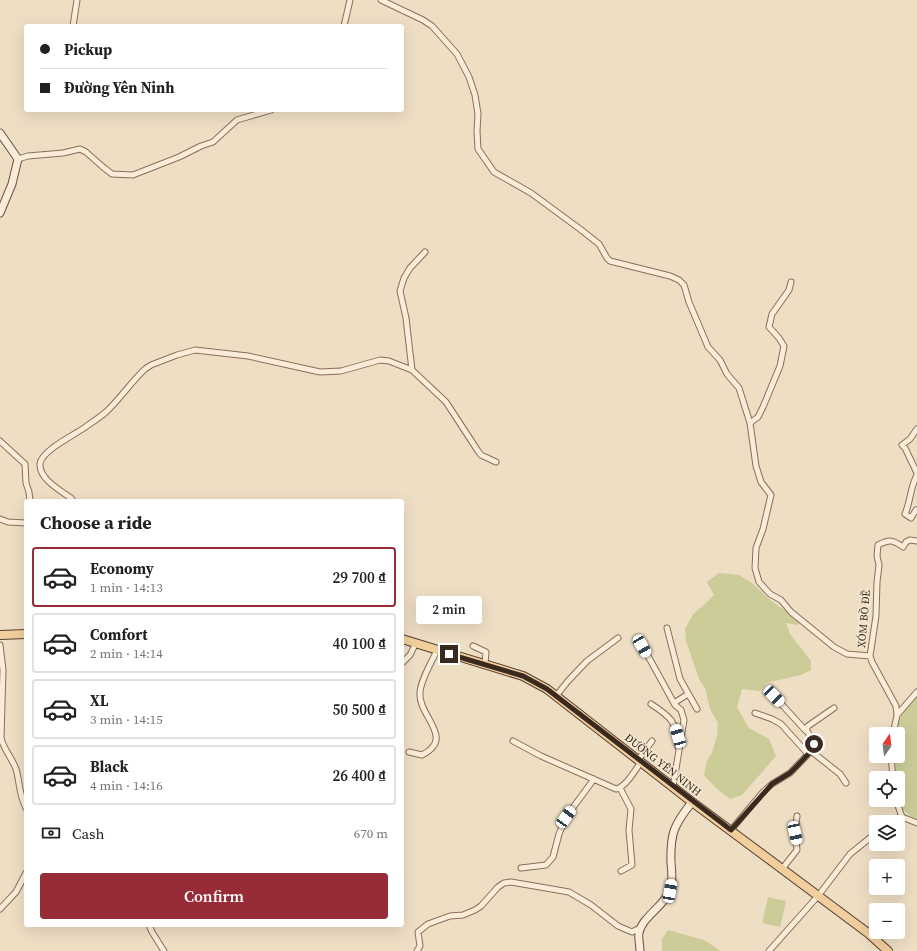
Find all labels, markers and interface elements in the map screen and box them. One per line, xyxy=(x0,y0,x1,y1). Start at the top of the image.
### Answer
text: Pickup xyxy=(64,39,112,60)
text: Đường Yên Ninh xyxy=(64,77,175,98)
text: Choose a ride xyxy=(40,510,152,535)
text: Economy xyxy=(90,558,154,579)
icon: car xyxy=(42,559,78,595)
text: 29 700 ₫ xyxy=(332,567,386,588)
text: 1 min · 14:13 xyxy=(90,579,163,596)
street label: XÓM BỒ ĐỀ xyxy=(853,589,874,649)
callout: 2 min xyxy=(416,596,482,624)
text: 2 min xyxy=(432,601,466,618)
text: Comfort xyxy=(90,624,148,645)
icon: car xyxy=(42,625,78,661)
text: 40 100 ₫ xyxy=(332,633,386,654)
car xyxy=(631,633,653,659)
text: 2 min · 14:14 xyxy=(90,645,163,662)
route end xyxy=(440,645,458,663)
car xyxy=(761,683,787,709)
text: XL xyxy=(90,690,109,711)
icon: car xyxy=(42,691,78,727)
text: 50 500 ₫ xyxy=(332,699,386,720)
text: 3 min · 14:15 xyxy=(90,711,163,728)
car xyxy=(669,723,687,749)
north arrow xyxy=(869,727,905,763)
map controls xyxy=(869,727,905,939)
street label: ĐƯỜNG YÊN NINH xyxy=(622,730,705,800)
route start xyxy=(805,735,823,753)
text: Black xyxy=(90,756,129,777)
icon: car xyxy=(42,757,78,793)
text: 26 400 ₫ xyxy=(332,765,386,786)
button: locate xyxy=(869,771,905,807)
text: 4 min · 14:16 xyxy=(90,777,163,794)
car xyxy=(554,804,578,830)
button: layers xyxy=(869,815,905,851)
car xyxy=(787,820,803,846)
icon: cash xyxy=(40,822,62,844)
text: Cash xyxy=(72,823,104,844)
text: 670 m xyxy=(354,825,388,842)
button: + xyxy=(869,859,905,895)
button: Confirm xyxy=(40,873,388,919)
car xyxy=(662,878,678,904)
button: − xyxy=(869,903,905,939)

